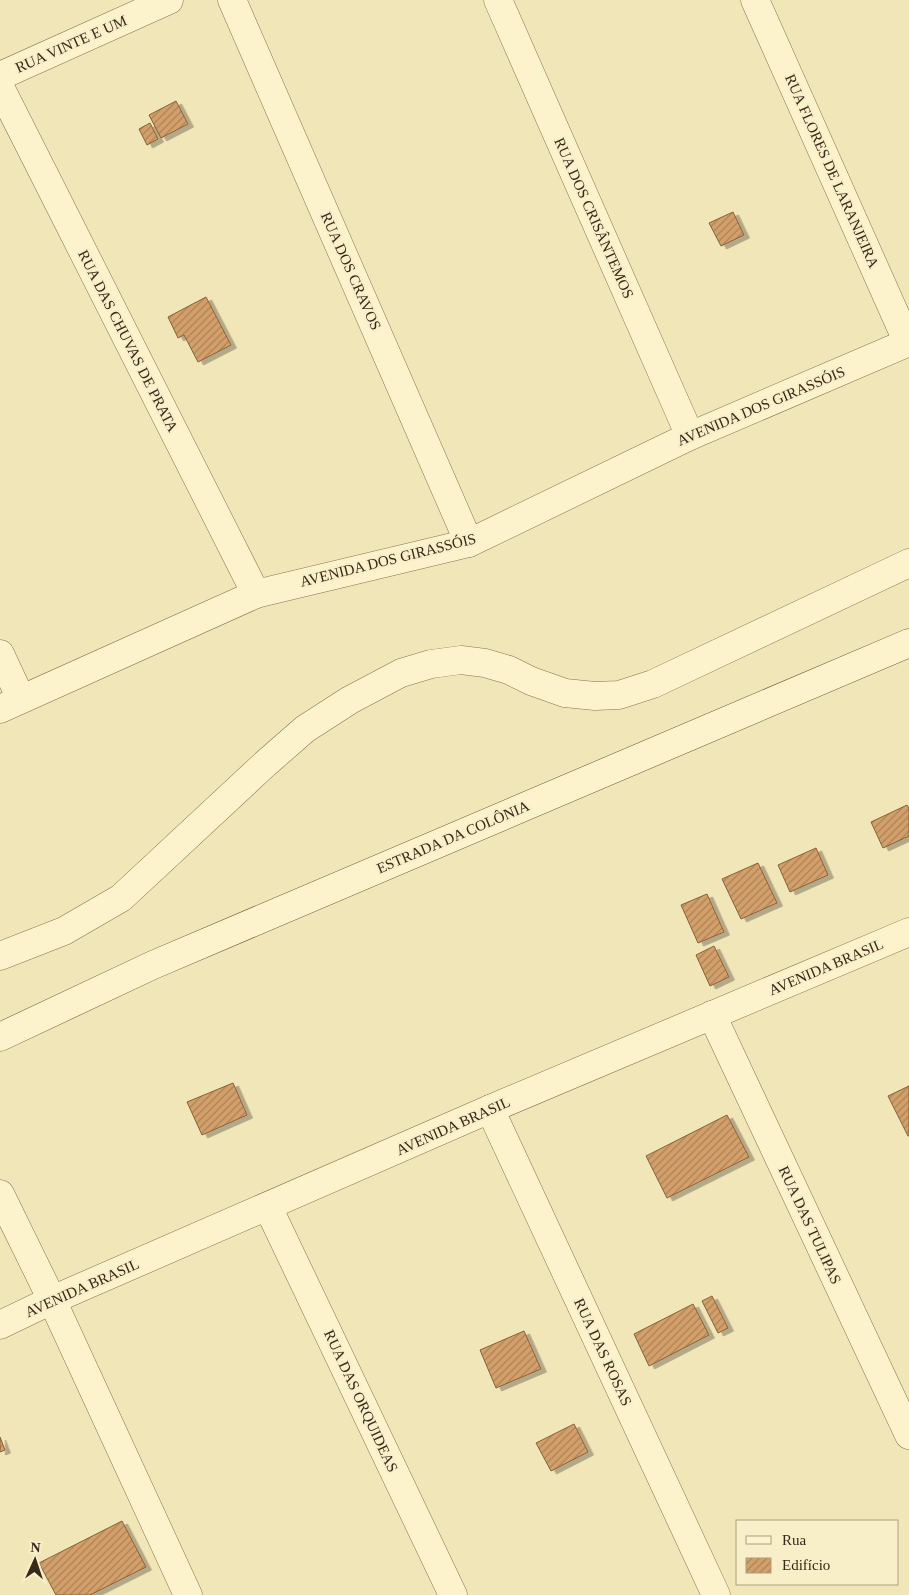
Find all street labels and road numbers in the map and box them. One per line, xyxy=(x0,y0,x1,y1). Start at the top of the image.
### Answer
street label: RUA VINTE E UM xyxy=(13,12,129,76)
street label: RUA FLORES DE LARANJEIRA xyxy=(782,72,882,271)
street label: RUA DOS CRISÂNTEMOS xyxy=(551,135,637,301)
street label: RUA DOS CRAVOS xyxy=(318,210,384,332)
street label: RUA DAS CHUVAS DE PRATA xyxy=(75,247,181,435)
street label: AVENIDA DOS GIRASSÓIS xyxy=(675,363,847,449)
street label: AVENIDA DOS GIRASSÓIS xyxy=(298,530,478,590)
street label: ESTRADA DA COLÔNIA xyxy=(374,797,532,876)
street label: AVENIDA BRASIL xyxy=(766,936,886,998)
street label: AVENIDA BRASIL xyxy=(394,1094,512,1158)
street label: RUA DAS TULIPAS xyxy=(776,1163,844,1287)
street label: AVENIDA BRASIL xyxy=(23,1256,141,1320)
street label: RUA DAS ROSAS xyxy=(571,1296,635,1408)
street label: RUA DAS ORQUIDEAS xyxy=(321,1327,401,1475)

